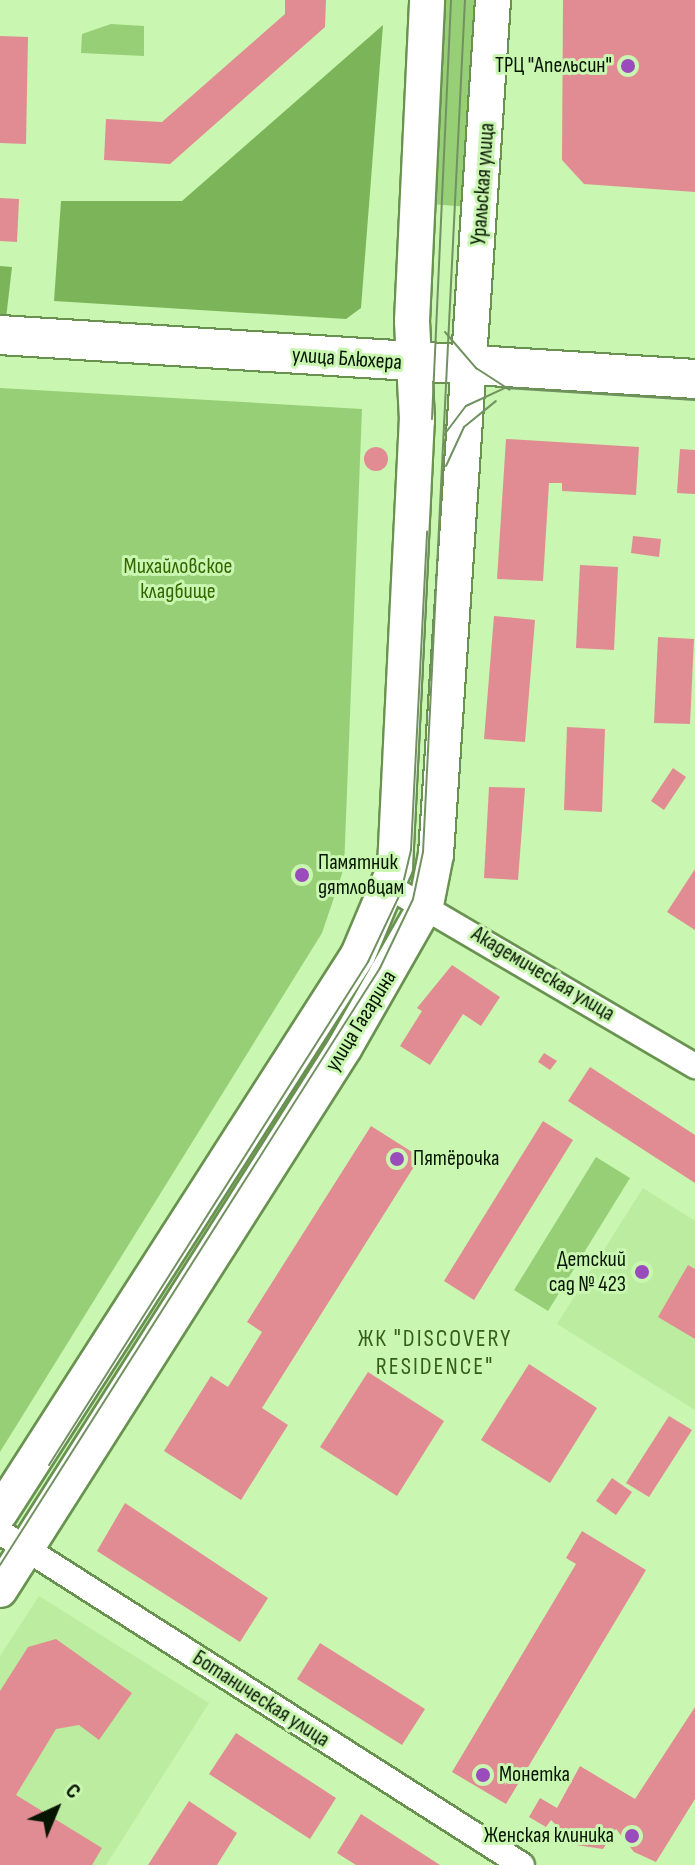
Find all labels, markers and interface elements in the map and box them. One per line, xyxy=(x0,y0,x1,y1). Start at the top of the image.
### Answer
place label: ТРЦ "Апельсин" xyxy=(495,53,612,79)
marker: ТРЦ "Апельсин" xyxy=(619,57,637,75)
street label: Уральская улица xyxy=(466,122,500,246)
street label: улица Блюхера xyxy=(291,342,403,376)
park label: Михайловское кладбище xyxy=(124,553,232,604)
place label: Памятник дятловцам xyxy=(318,849,404,900)
marker: Памятник дятловцам xyxy=(293,866,311,884)
street label: Академическая улица xyxy=(467,921,619,1027)
street label: улица Гагарина xyxy=(320,966,402,1076)
place label: Пятёрочка xyxy=(413,1146,500,1172)
marker: Пятёрочка xyxy=(388,1150,406,1168)
place label: Детский сад № 423 xyxy=(549,1246,626,1298)
marker: Детский сад № 423 xyxy=(633,1263,651,1281)
district label: ЖК "DISCOVERY RESIDENCE" xyxy=(358,1325,512,1381)
street label: Ботаническая улица xyxy=(188,1645,334,1753)
place label: Монетка xyxy=(499,1762,570,1788)
marker: Монетка xyxy=(474,1766,492,1784)
north arrow xyxy=(16,1769,96,1849)
text: С xyxy=(60,1778,86,1805)
place label: Женская клиника xyxy=(484,1823,614,1849)
marker: Женская клиника xyxy=(621,1825,643,1847)

